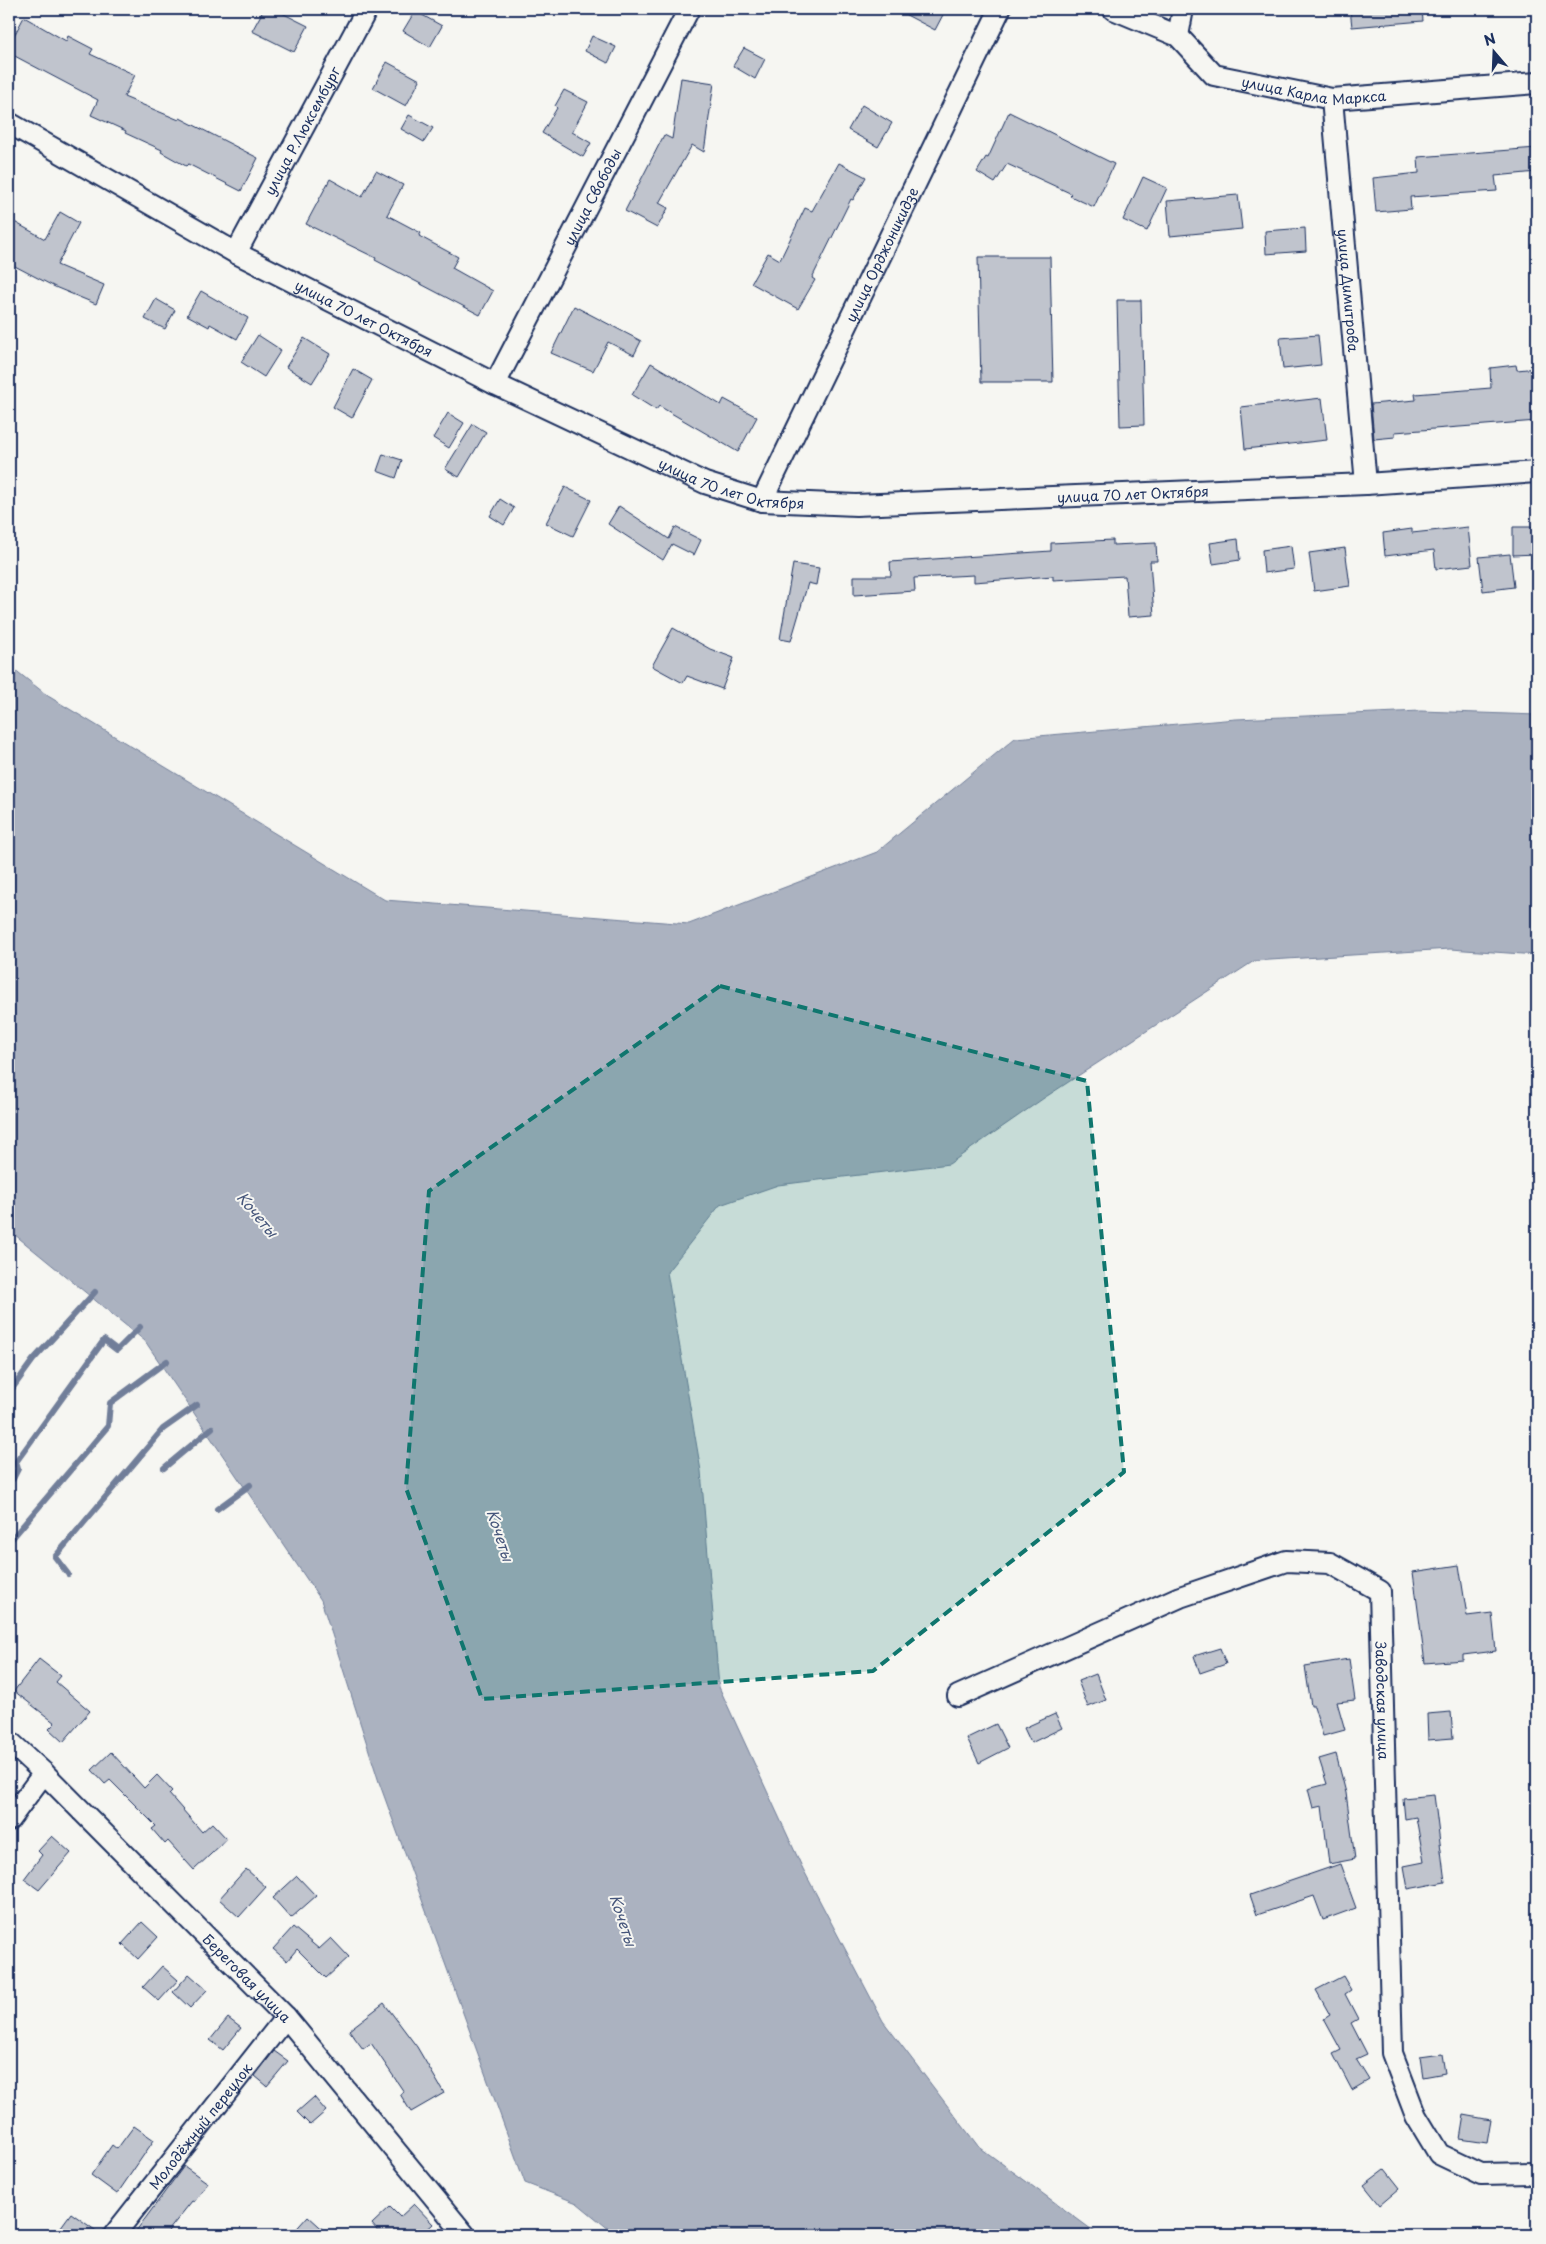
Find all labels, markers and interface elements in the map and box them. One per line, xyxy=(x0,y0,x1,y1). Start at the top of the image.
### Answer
north arrow xyxy=(1468,28,1518,78)
text: N xyxy=(1481,28,1498,51)
street label: улица Р.Люксембург xyxy=(259,62,345,199)
street label: улица Карла Маркса xyxy=(1240,70,1387,109)
street label: улица Свободы xyxy=(558,144,626,249)
street label: улица Орджоникидзе xyxy=(840,183,923,326)
street label: улица Димитрова xyxy=(1333,228,1365,353)
street label: улица 70 лет Октября xyxy=(291,274,437,361)
street label: улица 70 лет Октября xyxy=(655,452,805,513)
street label: улица 70 лет Октября xyxy=(1056,480,1209,507)
water label: Кочеты xyxy=(232,1186,285,1243)
water label: Кочеты xyxy=(482,1506,521,1565)
street label: Заводская улица xyxy=(1371,1641,1395,1760)
water label: Кочеты xyxy=(605,1891,644,1950)
street label: Береговая улица xyxy=(198,1929,296,2027)
street label: Молодёжный переулок xyxy=(144,2058,257,2194)

